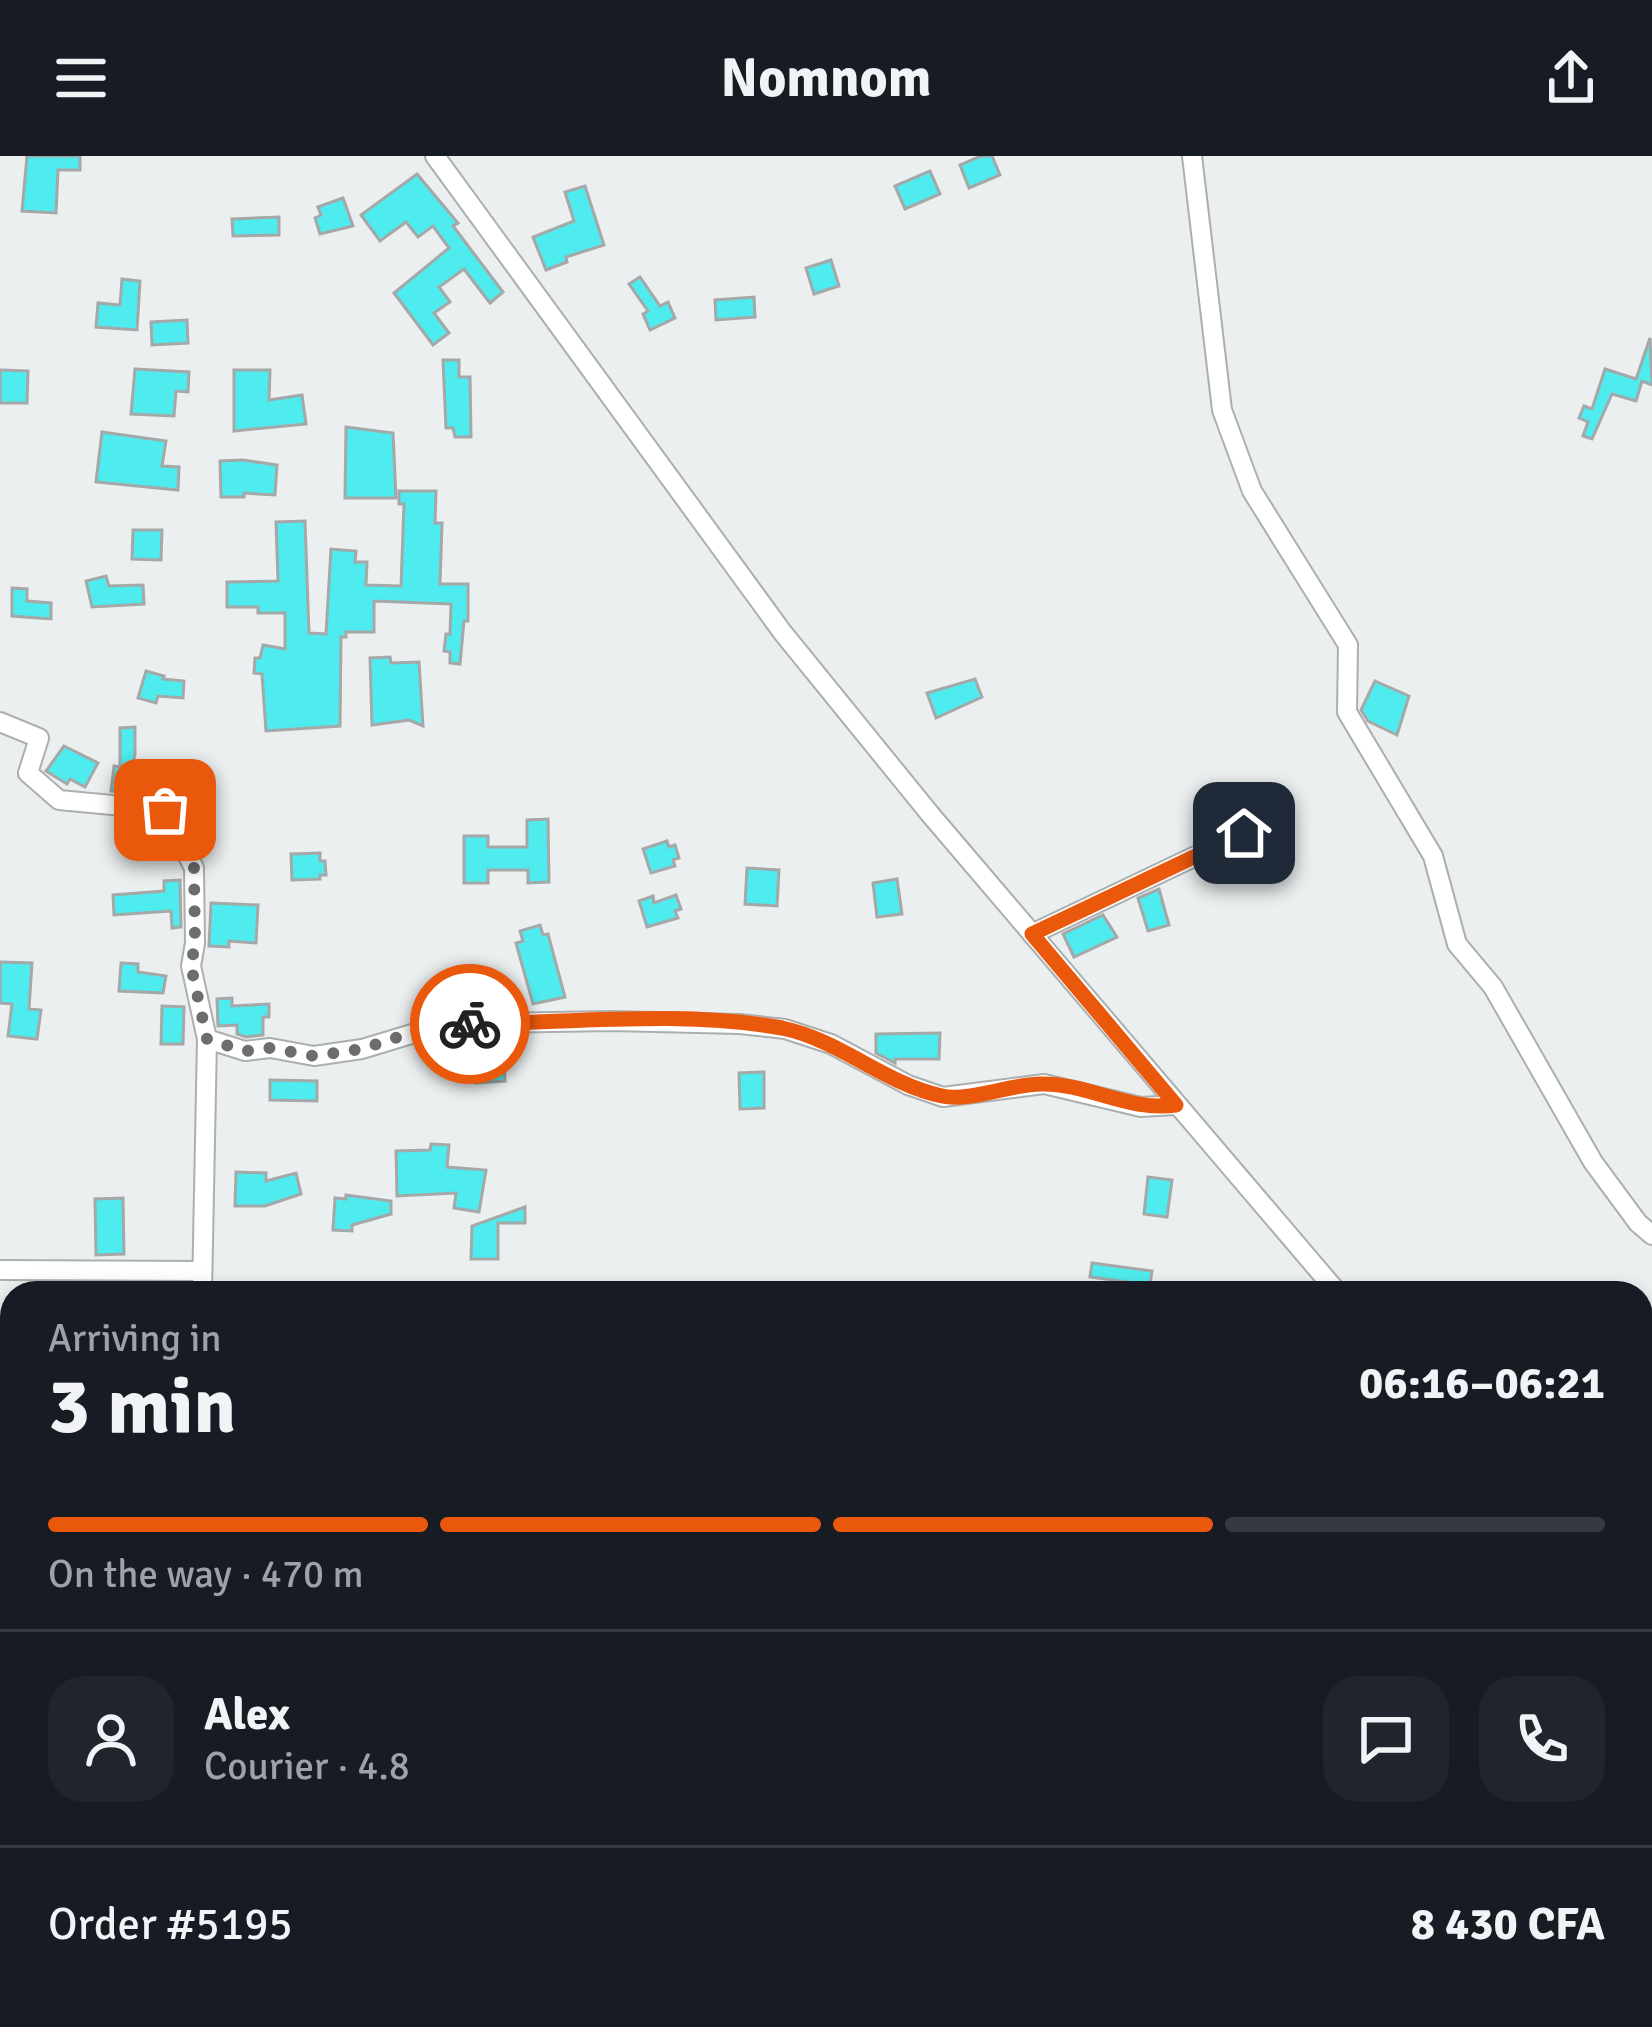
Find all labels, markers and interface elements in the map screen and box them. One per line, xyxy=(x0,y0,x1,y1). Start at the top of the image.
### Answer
icon: menu xyxy=(48,45,114,111)
text: Nomnom xyxy=(721,45,931,112)
icon: share xyxy=(1538,45,1604,111)
pin xyxy=(114,759,216,861)
icon: bag xyxy=(132,777,198,843)
pin xyxy=(1193,782,1295,884)
icon: home xyxy=(1211,800,1277,866)
courier xyxy=(410,964,530,1084)
icon: bike xyxy=(437,991,503,1057)
text: Arriving in xyxy=(48,1314,222,1362)
text: 06:16–06:21 xyxy=(1359,1356,1605,1411)
text: 3 min xyxy=(48,1359,236,1455)
text: On the way · 470 m xyxy=(48,1550,364,1598)
button: person xyxy=(48,1676,174,1802)
button: chat xyxy=(1323,1676,1449,1802)
button: phone xyxy=(1479,1676,1605,1802)
text: Alex xyxy=(204,1687,290,1742)
text: Courier · 4.8 xyxy=(204,1742,410,1790)
text: Order #5195 xyxy=(48,1897,293,1952)
text: 8 430 CFA xyxy=(1411,1897,1605,1952)

